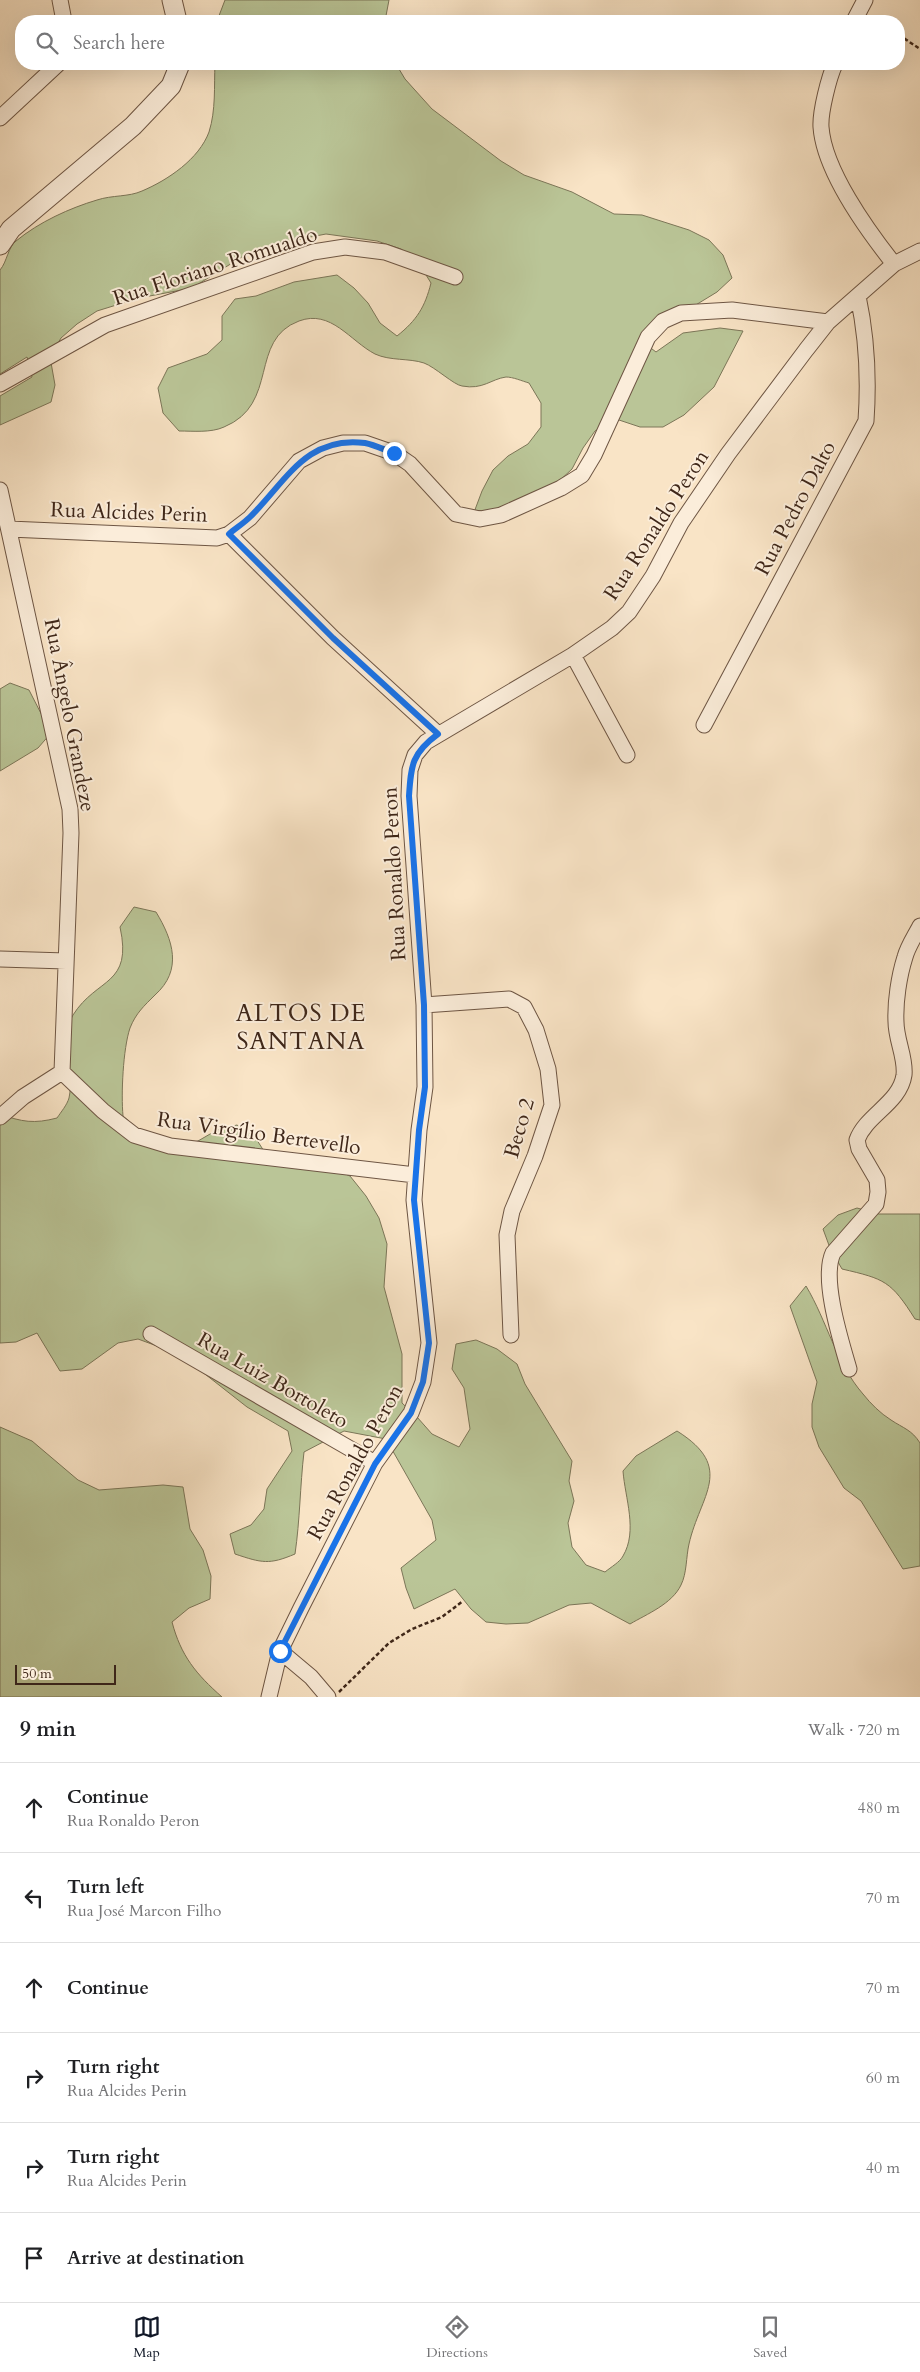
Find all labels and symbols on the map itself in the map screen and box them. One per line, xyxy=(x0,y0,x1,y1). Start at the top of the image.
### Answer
street label: Rua Floriano Romualdo xyxy=(109,220,321,313)
street label: Rua Pedro Dalto xyxy=(748,436,843,580)
route end xyxy=(383,442,406,465)
street label: Rua Ronaldo Peron xyxy=(597,444,716,606)
street label: Rua Alcides Perin xyxy=(50,495,208,530)
street label: Rua Ângelo Grandeze xyxy=(37,616,102,814)
street label: Rua Ronaldo Peron xyxy=(375,786,414,962)
district label: ALTOS DE SANTANA xyxy=(236,997,366,1058)
street label: Beco 2 xyxy=(497,1095,542,1162)
street label: Rua Virgílio Bertevello xyxy=(155,1105,363,1162)
street label: Rua Luiz Bortoleto xyxy=(192,1325,354,1436)
street label: Rua Ronaldo Peron xyxy=(301,1379,410,1545)
route start xyxy=(269,1640,292,1663)
scale bar xyxy=(15,1662,116,1685)

